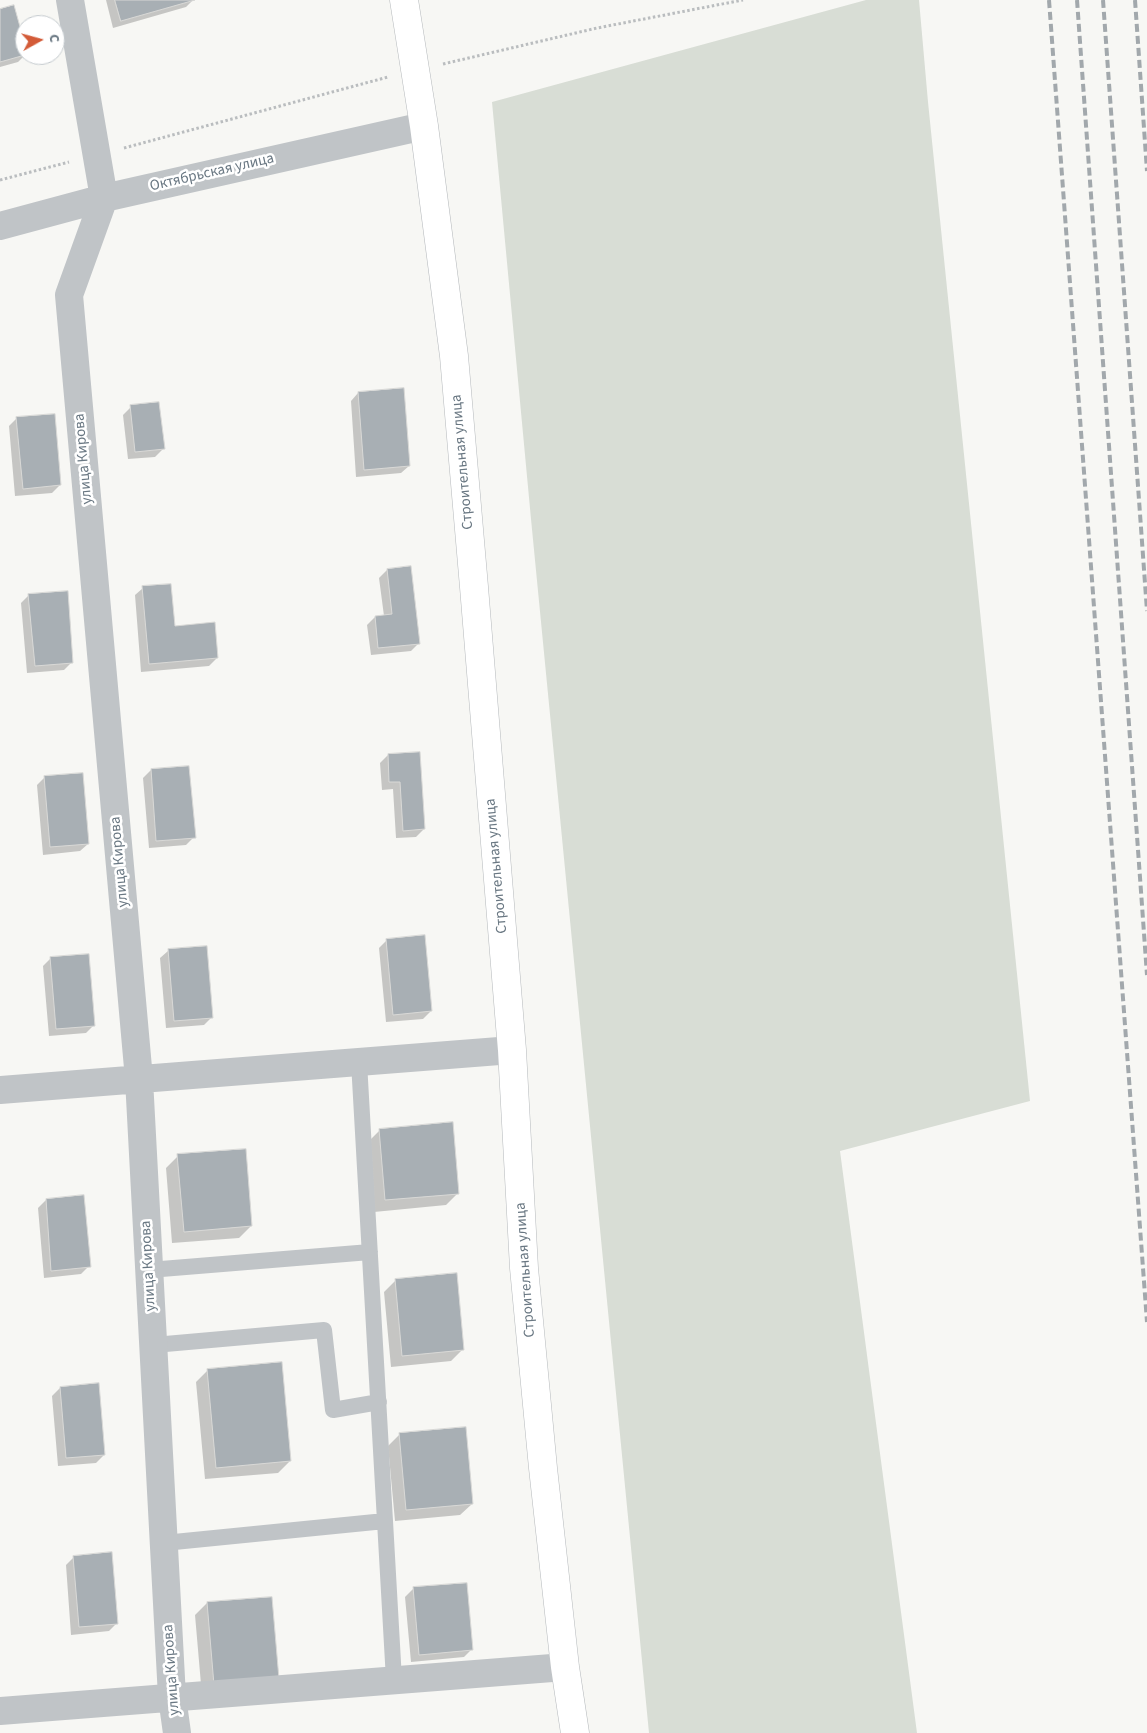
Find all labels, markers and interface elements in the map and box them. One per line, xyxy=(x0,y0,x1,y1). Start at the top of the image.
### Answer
north arrow xyxy=(15,15,65,65)
text: С xyxy=(43,33,64,44)
street label: Октябрьская улица xyxy=(148,150,276,196)
street label: Строительная улица xyxy=(448,394,478,530)
street label: улица Кирова xyxy=(71,413,97,505)
street label: Строительная улица xyxy=(482,798,512,934)
street label: улица Кирова xyxy=(107,816,133,908)
street label: Строительная улица xyxy=(512,1202,540,1338)
street label: улица Кирова xyxy=(138,1220,160,1312)
street label: улица Кирова xyxy=(160,1624,184,1716)

